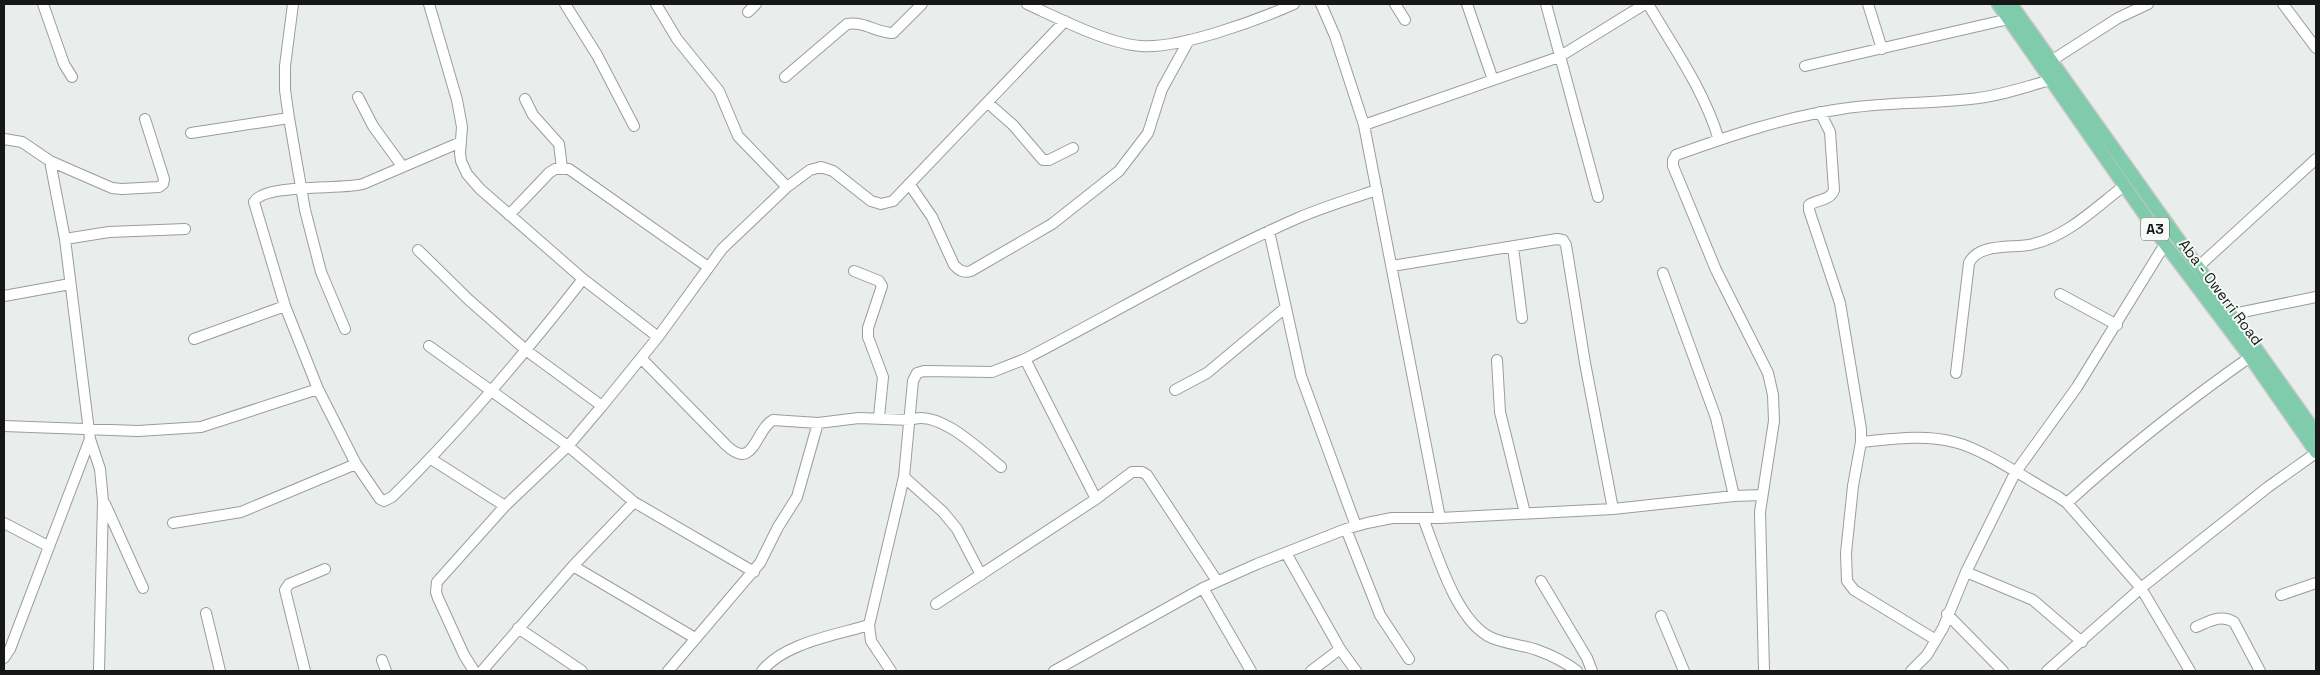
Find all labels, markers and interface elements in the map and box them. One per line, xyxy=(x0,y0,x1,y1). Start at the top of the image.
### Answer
road number: A3 xyxy=(2141,218,2169,240)
street label: Aba - Owerri Road xyxy=(2175,235,2267,349)

